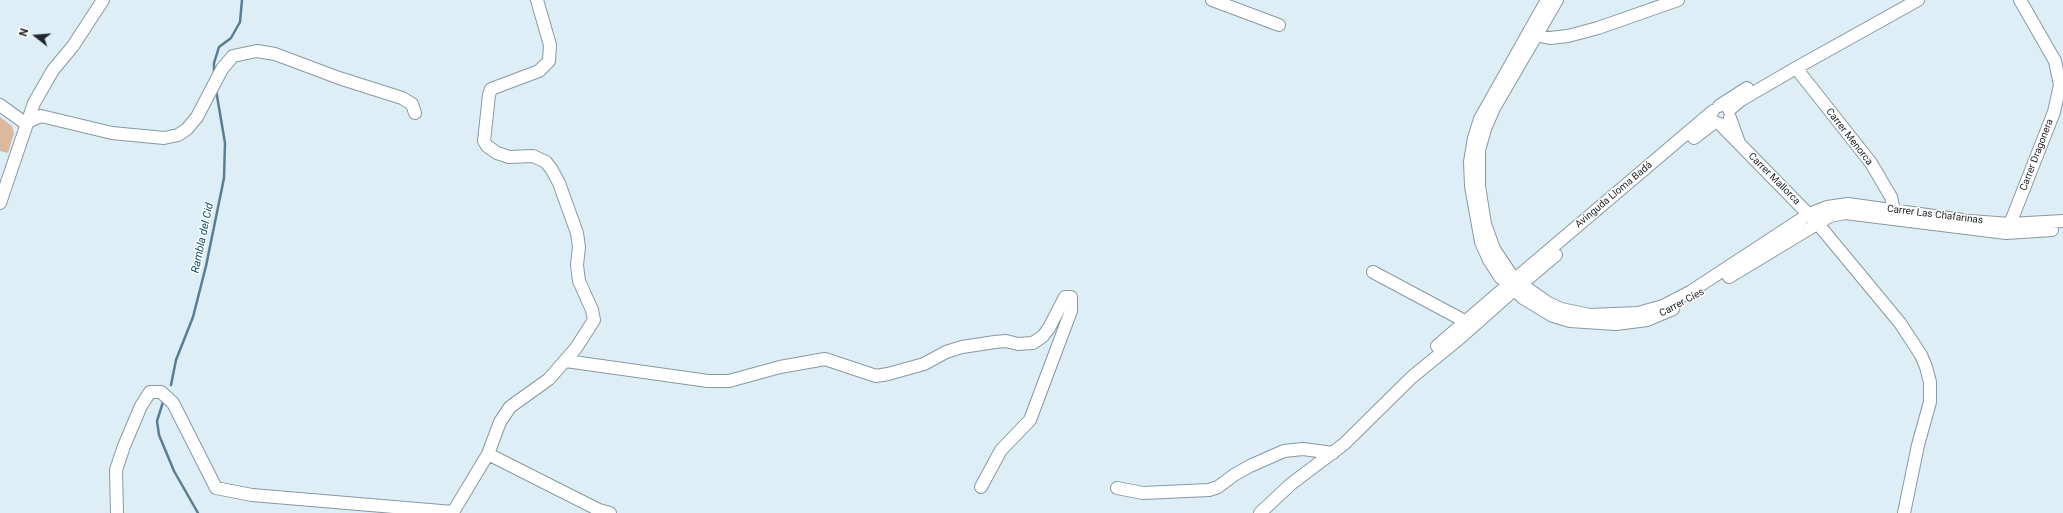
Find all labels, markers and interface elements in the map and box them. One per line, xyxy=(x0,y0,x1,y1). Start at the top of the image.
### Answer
north arrow xyxy=(16,16,56,56)
text: N xyxy=(17,27,31,38)
street label: Carrer Menorca xyxy=(1823,106,1875,168)
street label: Carrer Dragonera xyxy=(2018,117,2056,193)
street label: Carrer Mallorca xyxy=(1746,151,1802,207)
street label: Avinguda Lloma Badá xyxy=(1573,159,1655,231)
water label: Rambla del Cid xyxy=(189,202,217,274)
street label: Carrer Las Chafarinas xyxy=(1886,203,1984,227)
street label: Carrer Cíes xyxy=(1657,286,1707,320)

